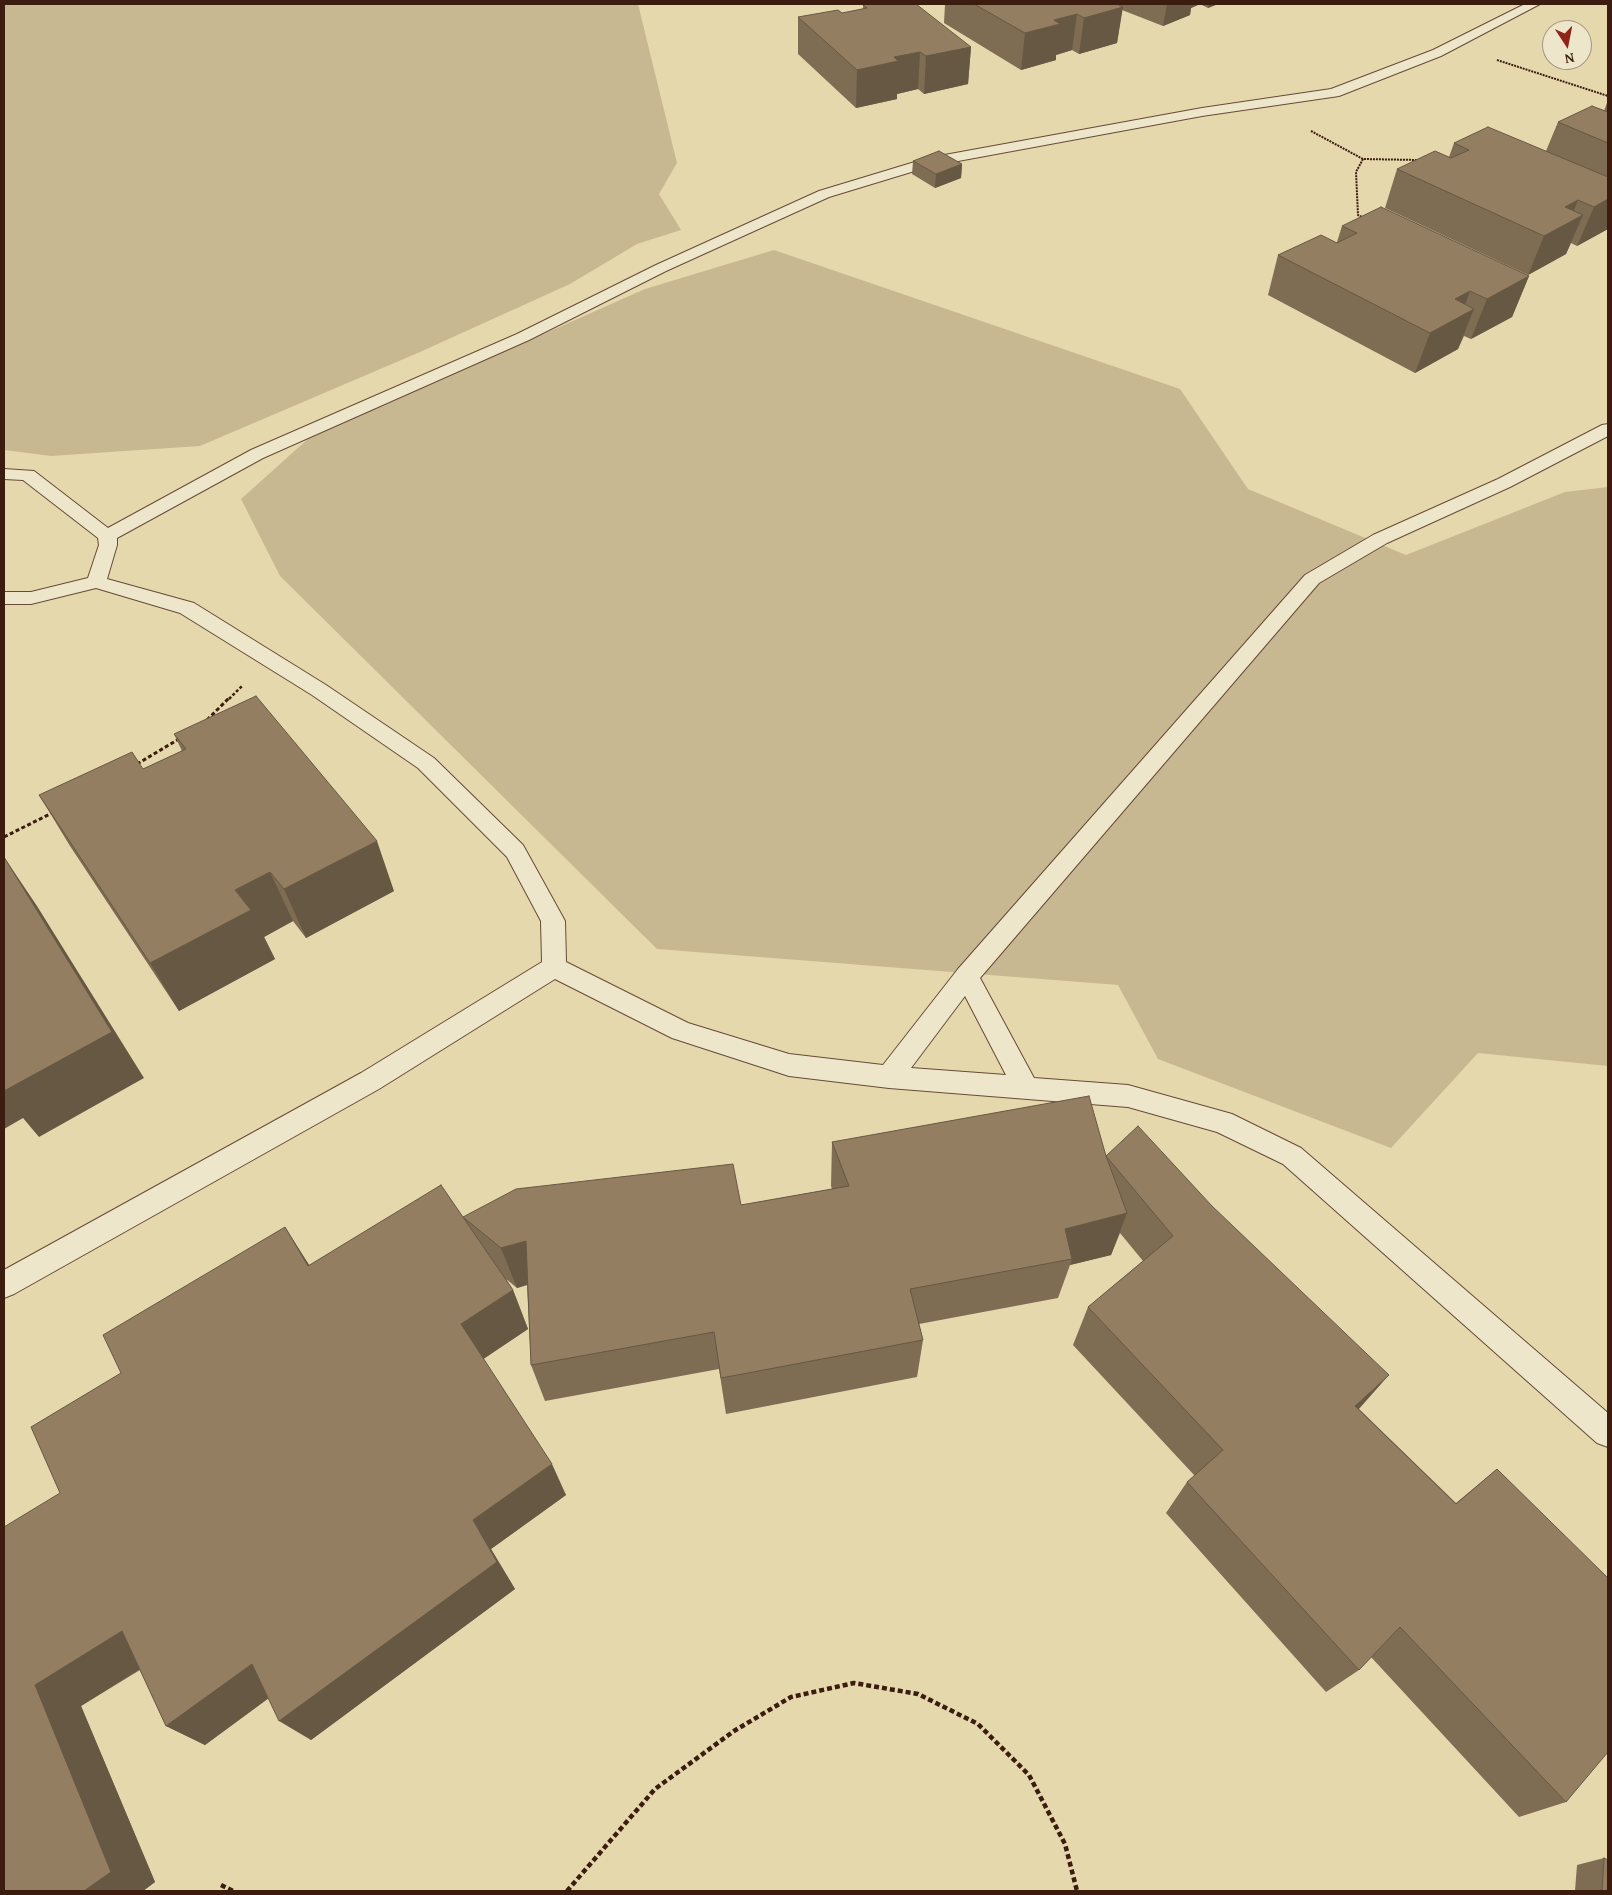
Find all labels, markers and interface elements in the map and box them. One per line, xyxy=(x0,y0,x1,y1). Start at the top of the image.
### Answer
north arrow xyxy=(1542,20,1592,70)
text: N xyxy=(1563,48,1576,69)

